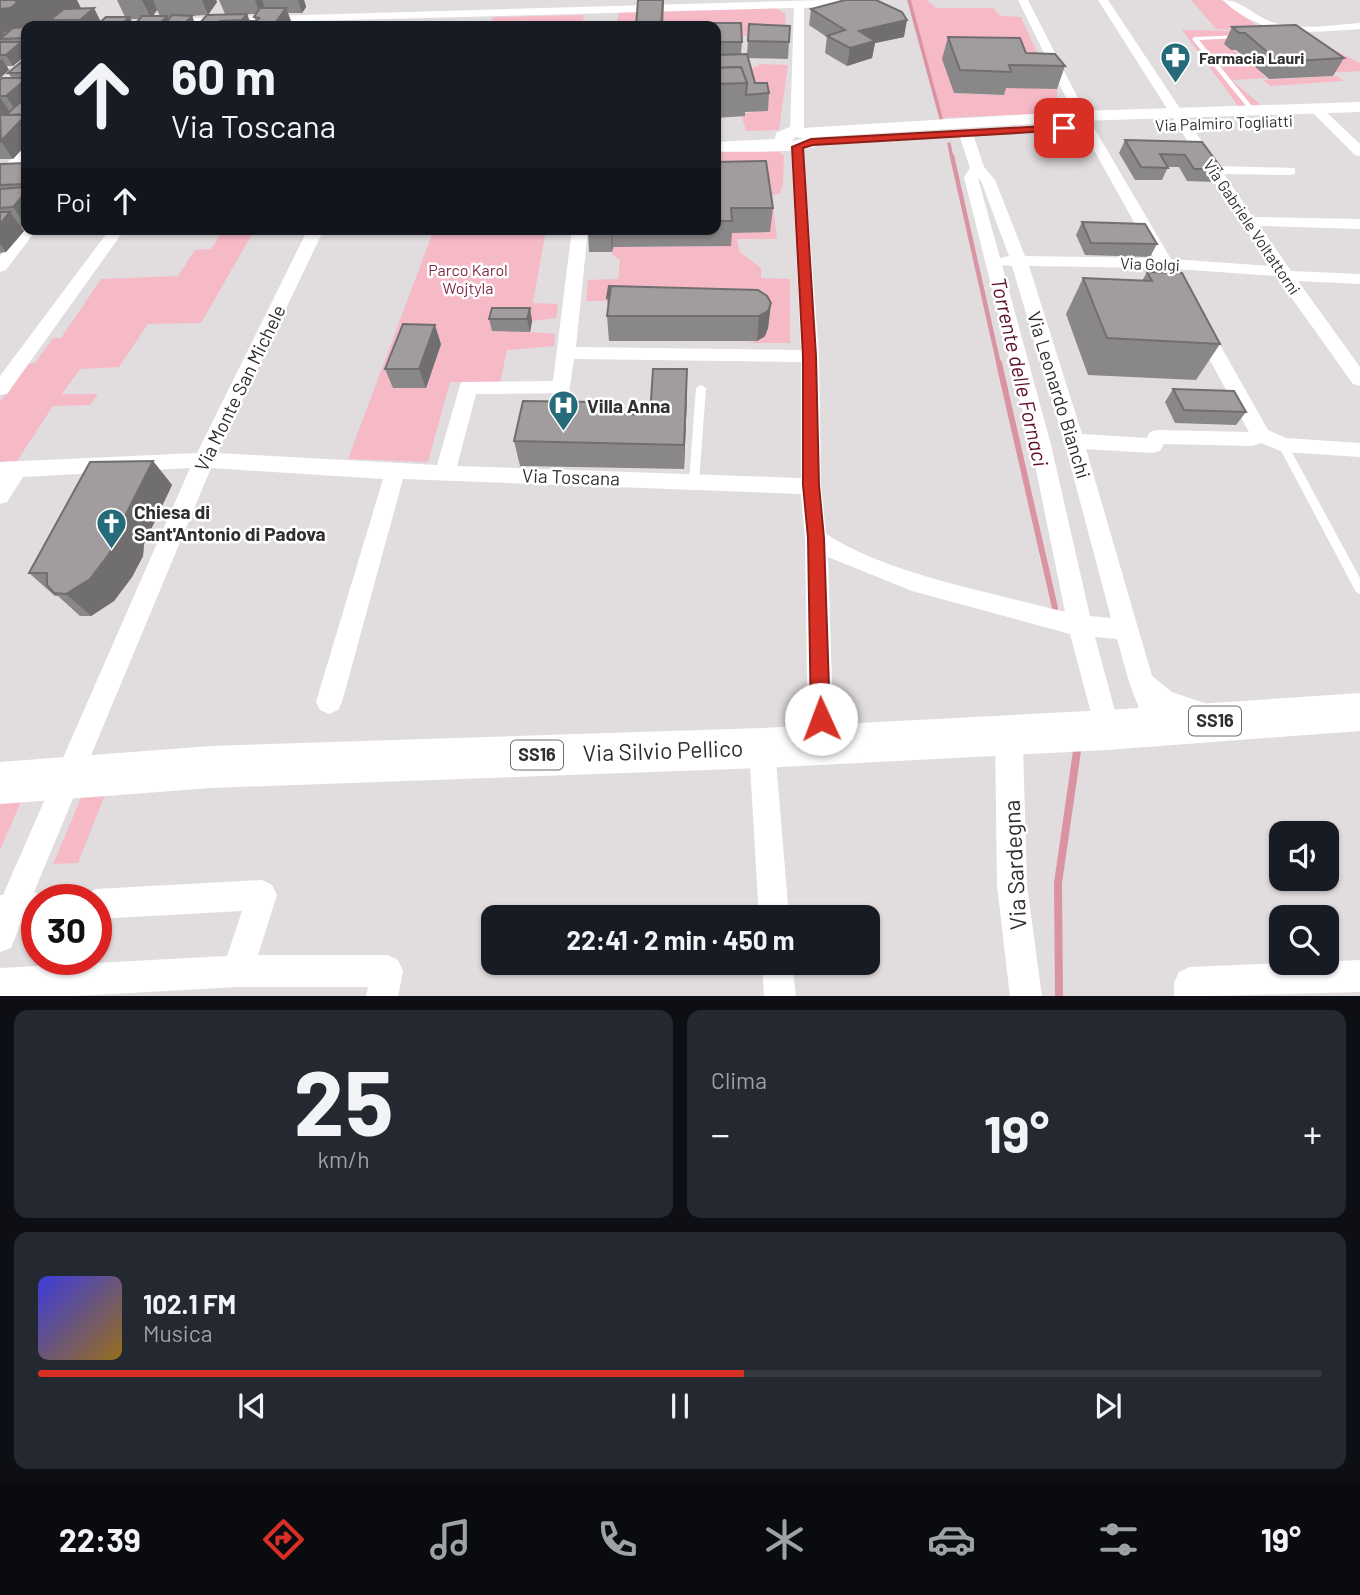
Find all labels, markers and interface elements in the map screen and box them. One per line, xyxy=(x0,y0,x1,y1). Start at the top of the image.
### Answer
pharmacy icon: Farmacia Lauri xyxy=(1159,41,1193,85)
text: 60 m xyxy=(171,46,276,105)
place label: Farmacia Lauri xyxy=(1199,48,1304,67)
icon: ahead xyxy=(56,49,147,140)
pin xyxy=(1034,98,1094,158)
text: Via Toscana xyxy=(171,106,336,144)
icon: arrive xyxy=(1045,109,1083,147)
street label: Via Palmiro Togliatti xyxy=(1155,111,1293,134)
street label: Via Gabriele Voltattorni xyxy=(1200,156,1305,298)
icon: ahead xyxy=(106,182,144,220)
text: Poi xyxy=(56,186,92,217)
street label: Via Golgi xyxy=(1120,253,1180,274)
park label: Parco Karol Wojtyla xyxy=(428,260,508,297)
water label: Torrente delle Fornaci xyxy=(987,275,1055,469)
street label: Via Monte San Michele xyxy=(189,301,290,475)
street label: Via Leonardo Bianchi xyxy=(1023,308,1096,481)
hospital icon: Villa Anna xyxy=(547,389,581,433)
place label: Villa Anna xyxy=(587,394,670,417)
street label: Via Toscana xyxy=(522,463,620,490)
place label: Chiesa di Sant'Antonio di Padova xyxy=(134,500,326,545)
church icon: Chiesa di Sant'Antonio di Padova xyxy=(94,506,128,550)
position arrow xyxy=(784,682,858,756)
road number: SS16 xyxy=(1189,706,1241,736)
street label: Via Silvio Pellico xyxy=(582,733,744,767)
road number: SS16 xyxy=(511,740,563,770)
street label: Via Sardegna xyxy=(997,799,1031,931)
map controls xyxy=(1269,821,1339,975)
button: sound xyxy=(1269,821,1339,891)
speed limit sign: 30 xyxy=(21,884,112,975)
button: search xyxy=(1269,905,1339,975)
text: 22:41 · 2 min · 450 m xyxy=(567,924,794,955)
text: 25 xyxy=(293,1045,394,1154)
text: Clima xyxy=(711,1066,767,1094)
text: 19° xyxy=(984,1101,1049,1163)
text: − xyxy=(711,1110,730,1156)
text: + xyxy=(1303,1110,1322,1156)
text: km/h xyxy=(317,1145,370,1173)
text: 102.1 FM xyxy=(143,1288,236,1319)
text: Musica xyxy=(143,1319,212,1347)
icon: previous xyxy=(233,1387,271,1425)
icon: pause xyxy=(661,1387,699,1425)
icon: next xyxy=(1089,1387,1127,1425)
icon: directions xyxy=(259,1515,308,1564)
icon: music xyxy=(426,1515,475,1564)
icon: phone xyxy=(593,1515,642,1564)
icon: climate xyxy=(760,1515,809,1564)
icon: car xyxy=(927,1515,976,1564)
icon: filters xyxy=(1094,1515,1143,1564)
text: 22:39 xyxy=(59,1520,141,1558)
text: 19° xyxy=(1261,1520,1301,1558)

